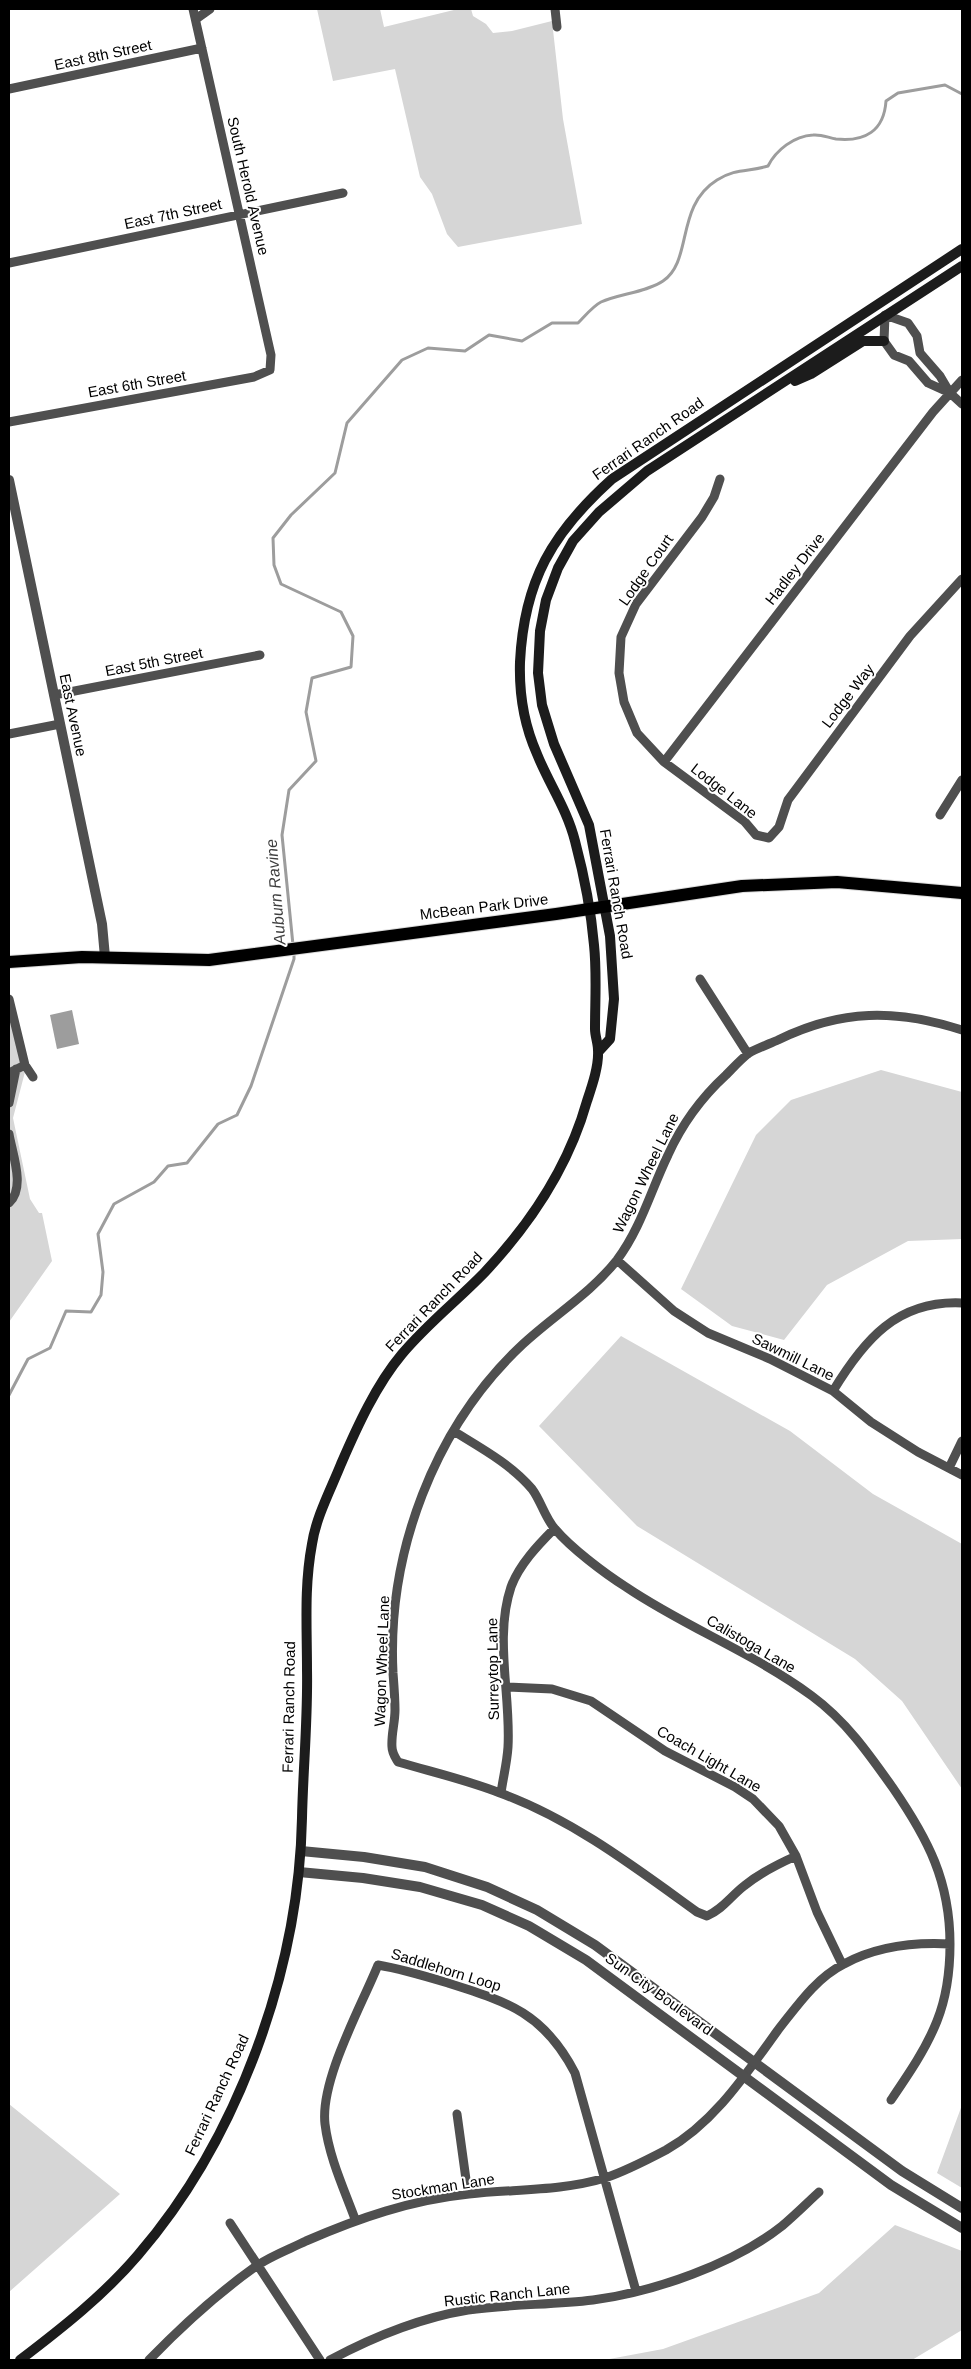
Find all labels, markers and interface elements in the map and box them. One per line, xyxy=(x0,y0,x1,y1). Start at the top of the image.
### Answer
street label: East 8th Street xyxy=(53,36,154,73)
street label: South Herold Avenue xyxy=(224,115,273,257)
street label: East 7th Street xyxy=(123,195,224,232)
street label: East 6th Street xyxy=(87,366,188,400)
street label: Ferrari Ranch Road xyxy=(589,394,707,483)
street label: Lodge Court xyxy=(615,530,677,608)
street label: Hadley Drive xyxy=(761,530,828,608)
street label: East 5th Street xyxy=(104,644,205,679)
street label: Lodge Way xyxy=(818,660,877,731)
street label: East Avenue xyxy=(56,672,91,758)
street label: Lodge Lane xyxy=(688,760,761,822)
street label: Ferrari Ranch Road xyxy=(597,828,636,960)
water label: Auburn Ravine xyxy=(262,838,289,946)
street label: McBean Park Drive xyxy=(419,890,549,923)
street label: Wagon Wheel Lane xyxy=(609,1110,682,1235)
street label: Ferrari Ranch Road xyxy=(382,1248,486,1355)
street label: Sawmill Lane xyxy=(749,1329,837,1384)
street label: Wagon Wheel Lane xyxy=(371,1595,392,1727)
street label: Calistoga Lane xyxy=(704,1611,799,1676)
street label: Surreytop Lane xyxy=(483,1618,502,1720)
street label: Ferrari Ranch Road xyxy=(279,1641,298,1773)
street label: Coach Light Lane xyxy=(654,1722,764,1795)
street label: Saddlehorn Loop xyxy=(389,1945,503,1994)
street label: Sun City Boulevard xyxy=(602,1949,716,2038)
street label: Ferrari Ranch Road xyxy=(181,2032,252,2158)
street label: Stockman Lane xyxy=(390,2170,496,2203)
street label: Rustic Ranch Lane xyxy=(443,2279,571,2310)

